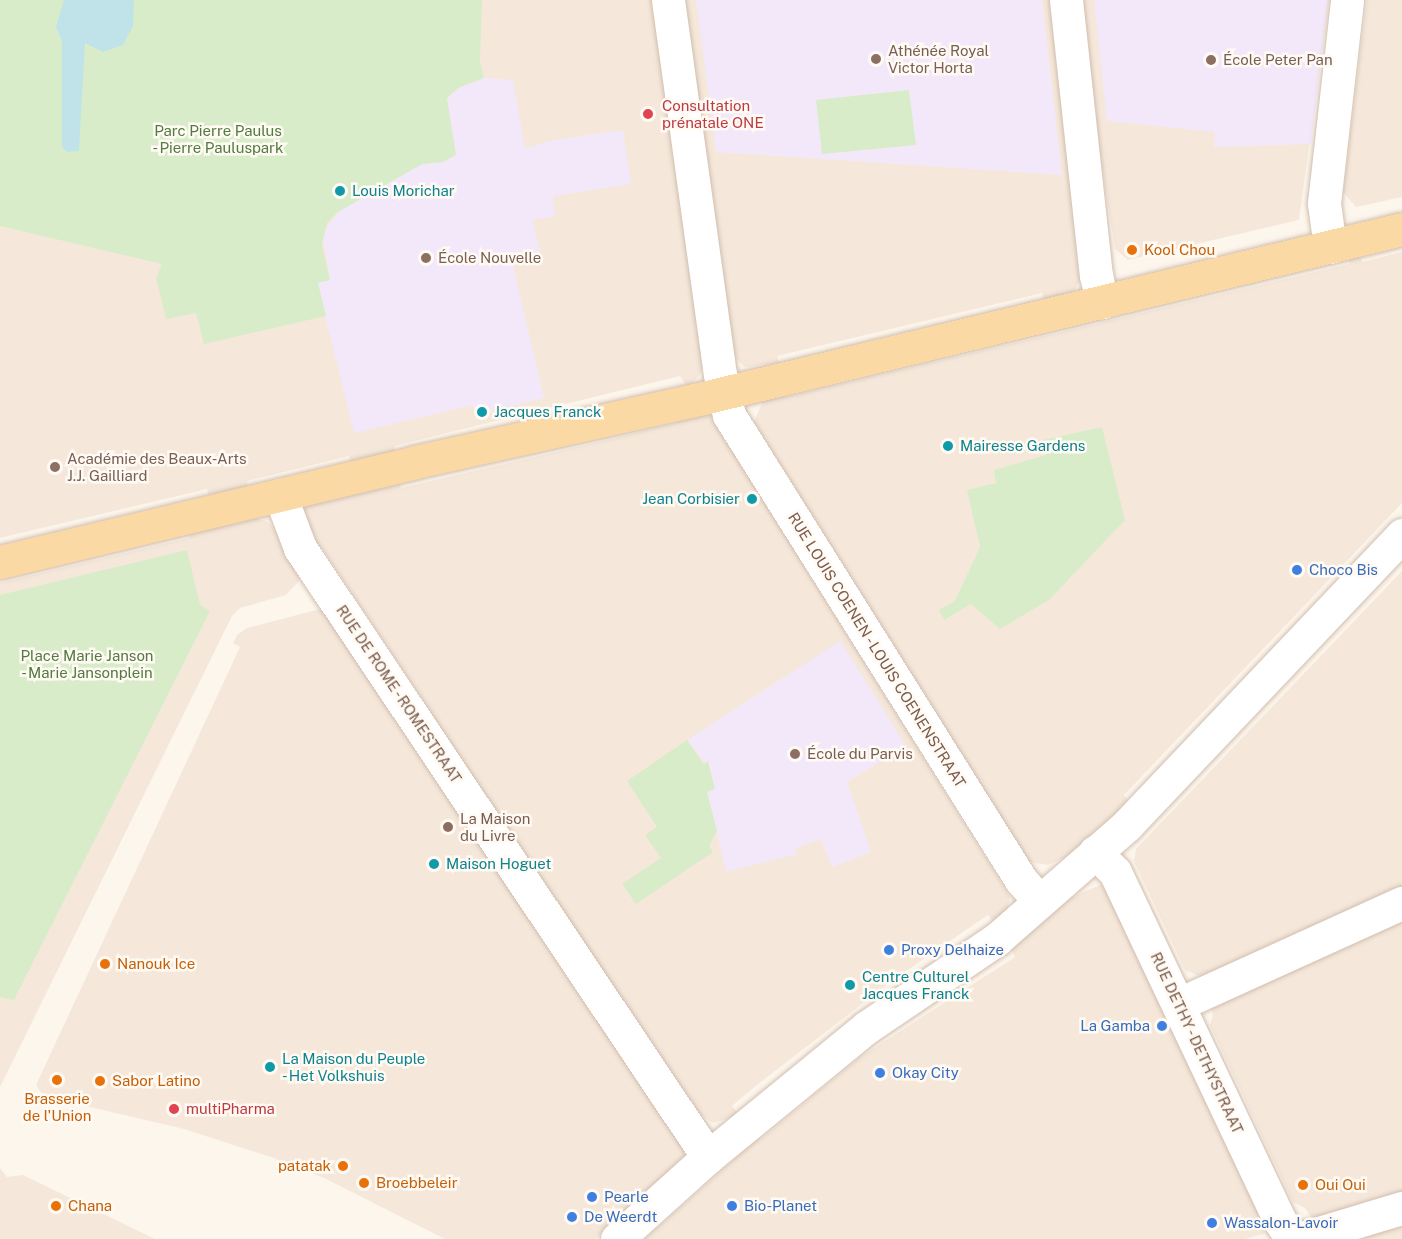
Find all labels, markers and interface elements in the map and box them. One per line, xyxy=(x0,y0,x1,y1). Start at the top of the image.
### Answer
place label: Athénée Royal Victor Horta xyxy=(888,41,989,76)
place label: École Peter Pan xyxy=(1223,51,1333,69)
marker: Athénée Royal Victor Horta xyxy=(869,52,883,66)
marker: École Peter Pan xyxy=(1204,53,1218,67)
place label: Consultation prénatale ONE xyxy=(662,96,764,131)
marker: Consultation prénatale ONE xyxy=(639,105,657,123)
park label: Parc Pierre Paulus - Pierre Pauluspark xyxy=(151,121,285,156)
place label: Louis Morichar xyxy=(352,182,455,200)
marker: Louis Morichar xyxy=(333,184,347,198)
place label: Kool Chou xyxy=(1144,241,1215,259)
marker: Kool Chou xyxy=(1125,243,1139,257)
place label: École Nouvelle xyxy=(438,249,541,267)
marker: École Nouvelle xyxy=(419,251,433,265)
place label: Jacques Franck xyxy=(494,403,601,421)
marker: Jacques Franck xyxy=(475,405,489,419)
place label: Mairesse Gardens xyxy=(960,437,1085,455)
marker: Mairesse Gardens xyxy=(941,439,955,453)
place label: Académie des Beaux-Arts J.J. Gailliard xyxy=(67,449,247,484)
marker: Académie des Beaux-Arts J.J. Gailliard xyxy=(48,460,62,474)
place label: Jean Corbisier xyxy=(642,490,740,508)
marker: Jean Corbisier xyxy=(745,492,759,506)
street label: RUE LOUIS COENEN - LOUIS COENENSTRAAT xyxy=(783,507,971,793)
place label: Choco Bis xyxy=(1309,561,1378,579)
marker: Choco Bis xyxy=(1290,563,1304,577)
street label: RUE DE ROME - ROMESTRAAT xyxy=(331,600,467,788)
park label: Place Marie Janson - Marie Jansonplein xyxy=(20,646,154,681)
place label: École du Parvis xyxy=(807,745,913,763)
marker: École du Parvis xyxy=(788,747,802,761)
place label: La Maison du Livre xyxy=(460,809,530,844)
marker: La Maison du Livre xyxy=(441,820,455,834)
place label: Maison Hoguet xyxy=(446,855,551,873)
marker: Maison Hoguet xyxy=(427,857,441,871)
place label: Proxy Delhaize xyxy=(901,941,1004,959)
marker: Proxy Delhaize xyxy=(882,943,896,957)
street label: RUE DETHY - DETHYSTRAAT xyxy=(1146,947,1248,1139)
place label: Nanouk Ice xyxy=(117,955,195,973)
marker: Nanouk Ice xyxy=(98,957,112,971)
place label: Centre Culturel Jacques Franck xyxy=(862,967,969,1002)
marker: Centre Culturel Jacques Franck xyxy=(843,978,857,992)
place label: La Gamba xyxy=(1080,1017,1150,1035)
marker: La Gamba xyxy=(1155,1019,1169,1033)
place label: La Maison du Peuple - Het Volkshuis xyxy=(282,1049,426,1084)
marker: La Maison du Peuple - Het Volkshuis xyxy=(263,1060,277,1074)
place label: Okay City xyxy=(892,1064,959,1082)
marker: Okay City xyxy=(873,1066,887,1080)
place label: Sabor Latino xyxy=(112,1072,200,1090)
marker: Brasserie de l'Union xyxy=(50,1073,64,1087)
marker: Sabor Latino xyxy=(93,1074,107,1088)
place label: Brasserie de l'Union xyxy=(23,1089,91,1124)
place label: multiPharma xyxy=(186,1100,275,1118)
marker: multiPharma xyxy=(167,1102,181,1116)
place label: patatak xyxy=(278,1157,331,1175)
marker: patatak xyxy=(336,1159,350,1173)
place label: Broebbeleir xyxy=(376,1174,458,1192)
marker: Broebbeleir xyxy=(357,1176,371,1190)
place label: Oui Oui xyxy=(1315,1176,1366,1194)
marker: Oui Oui xyxy=(1296,1178,1310,1192)
place label: Pearle xyxy=(604,1188,649,1206)
marker: Pearle xyxy=(585,1190,599,1204)
place label: Chana xyxy=(68,1197,112,1215)
place label: Bio-Planet xyxy=(744,1197,817,1215)
marker: Chana xyxy=(49,1199,63,1213)
marker: Bio-Planet xyxy=(725,1199,739,1213)
place label: De Weerdt xyxy=(584,1208,658,1226)
marker: De Weerdt xyxy=(565,1210,579,1224)
place label: Wassalon-Lavoir xyxy=(1224,1214,1338,1232)
marker: Wassalon-Lavoir xyxy=(1205,1216,1219,1230)

